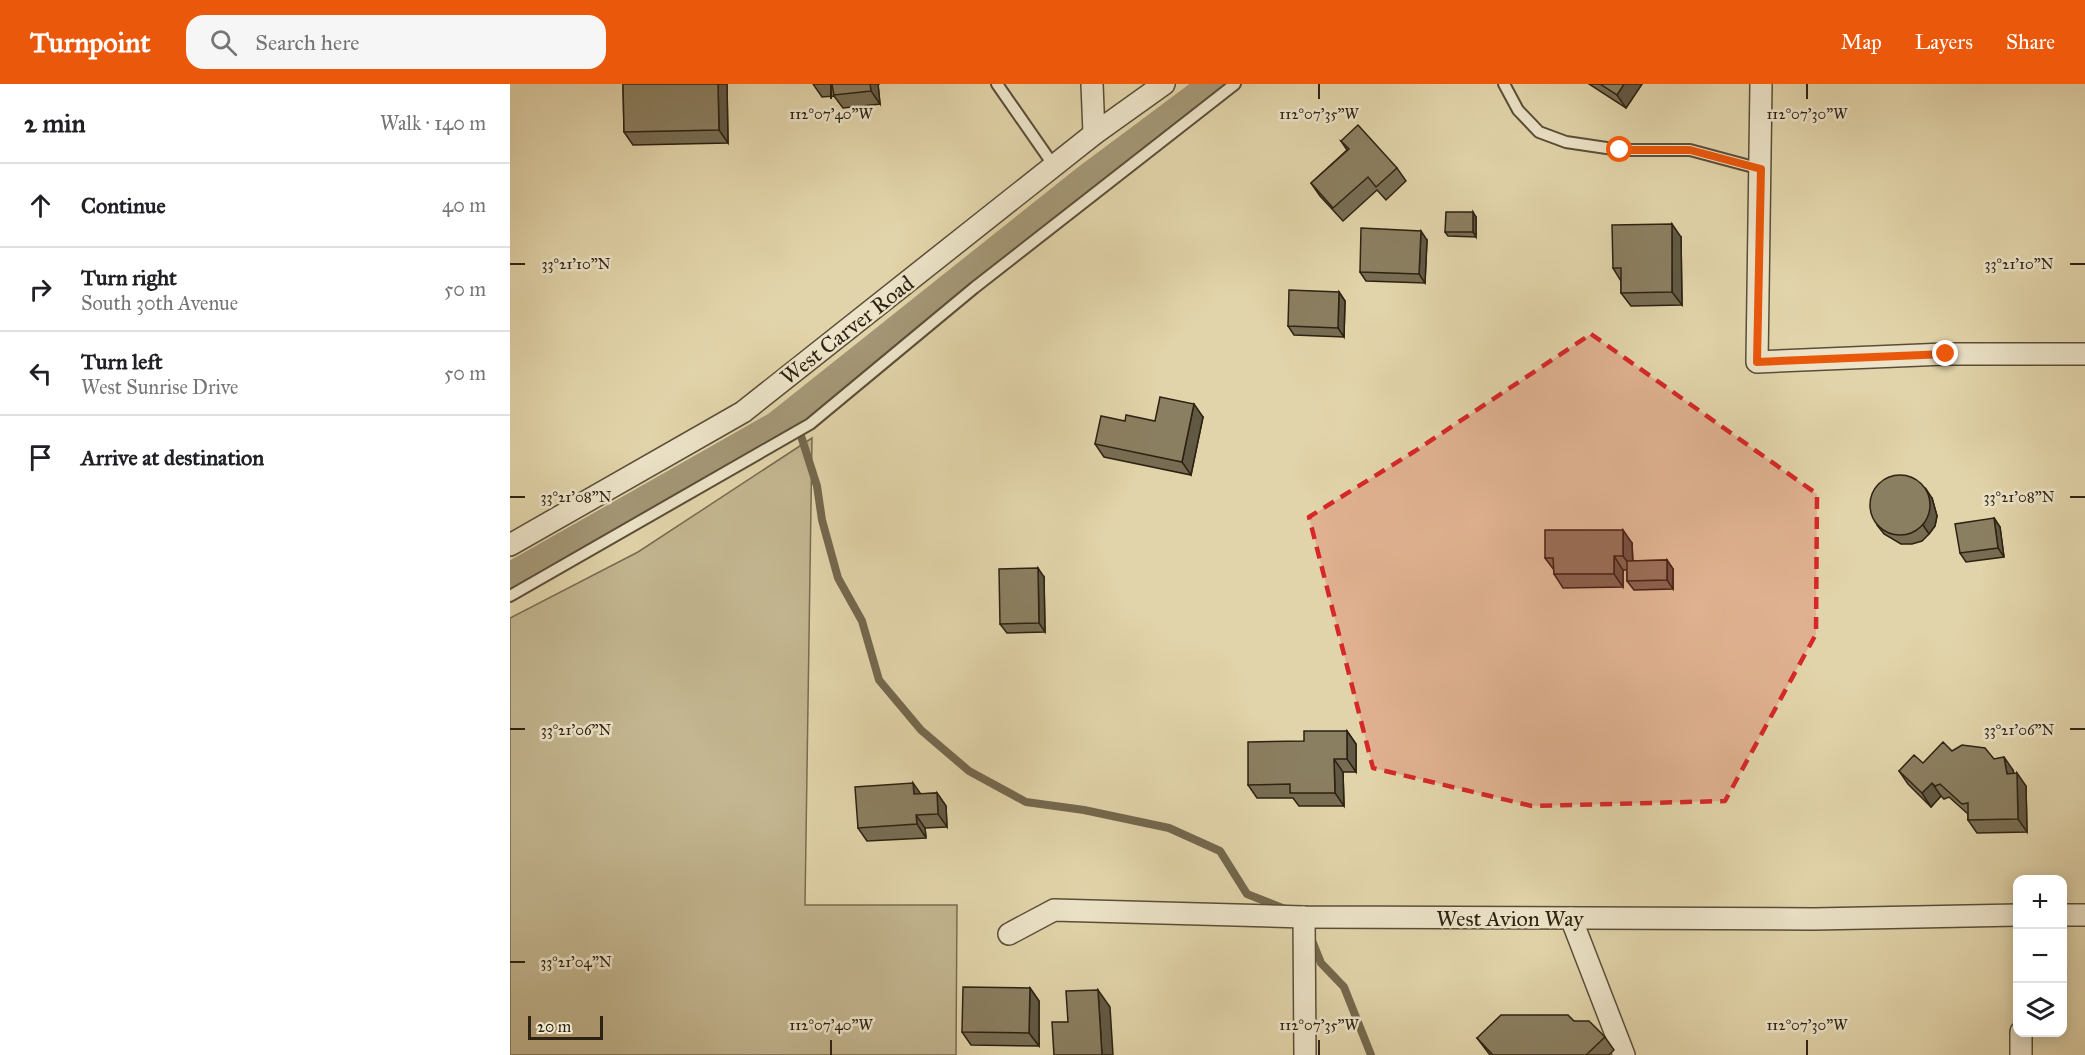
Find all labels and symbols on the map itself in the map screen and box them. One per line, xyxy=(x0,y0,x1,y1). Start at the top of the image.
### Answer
text: 112°07'40"W xyxy=(789,105,873,123)
text: 112°07'35"W xyxy=(1279,105,1359,123)
text: 112°07'30"W xyxy=(1766,105,1848,123)
route start xyxy=(1606,136,1632,162)
text: 33°21'10"N xyxy=(542,255,611,273)
text: 33°21'10"N xyxy=(1985,255,2054,273)
street label: West Carver Road xyxy=(775,270,919,390)
route end xyxy=(1932,340,1958,366)
text: 33°21'08"N xyxy=(541,488,612,506)
text: 33°21'08"N xyxy=(1984,488,2055,506)
text: 33°21'06"N xyxy=(541,721,612,739)
text: 33°21'06"N xyxy=(1984,721,2055,739)
street label: West Avion Way xyxy=(1436,905,1584,932)
text: 33°21'04"N xyxy=(540,953,612,971)
scale bar xyxy=(528,1013,603,1040)
text: 112°07'40"W xyxy=(789,1016,873,1034)
text: 112°07'35"W xyxy=(1279,1016,1359,1034)
text: 112°07'30"W xyxy=(1766,1016,1848,1034)

